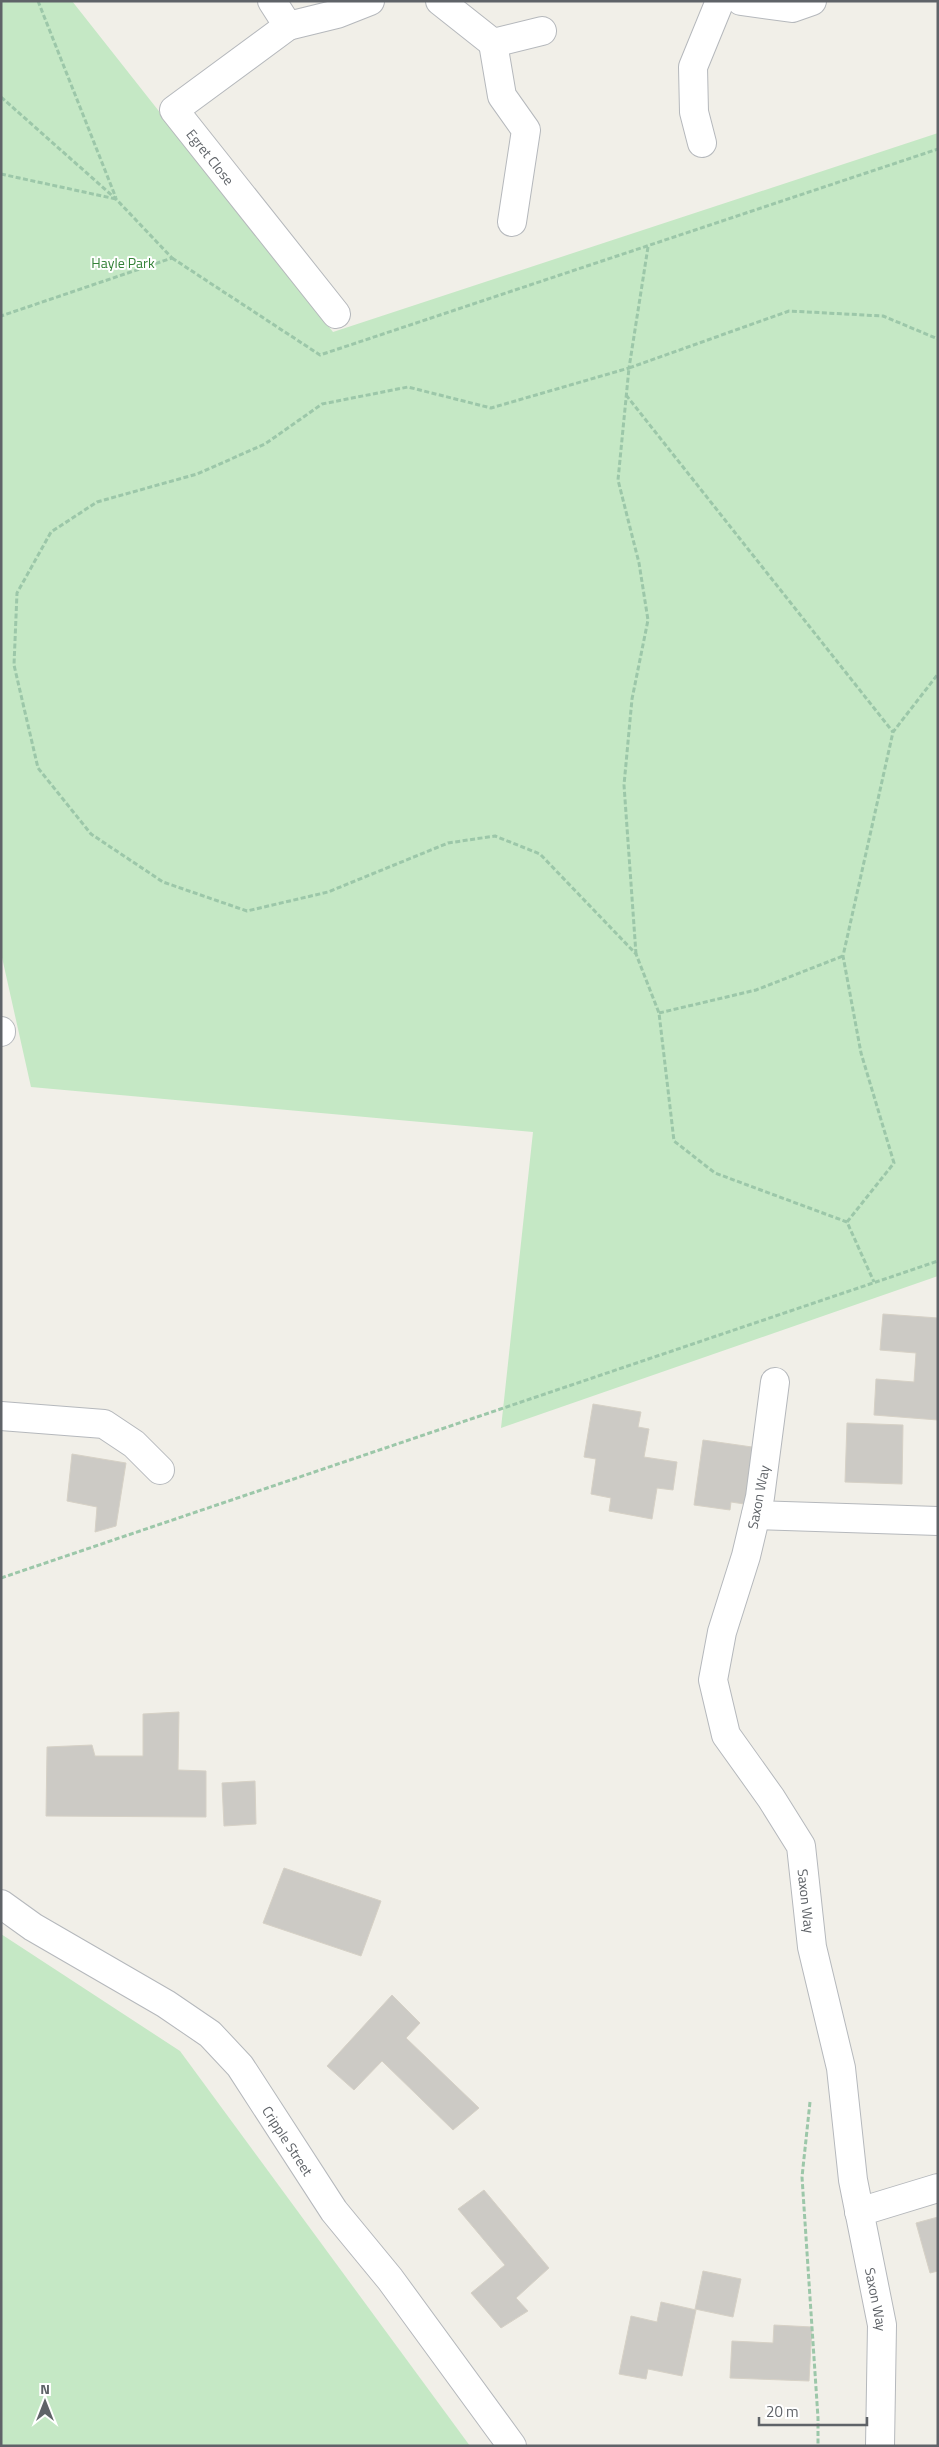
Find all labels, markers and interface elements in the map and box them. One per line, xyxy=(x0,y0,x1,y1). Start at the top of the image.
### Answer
street label: Egret Close xyxy=(182,124,240,189)
park label: Hayle Park xyxy=(91,252,155,273)
street label: Saxon Way xyxy=(742,1463,775,1531)
street label: Saxon Way xyxy=(793,1868,821,1935)
street label: Cripple Street xyxy=(258,2101,319,2180)
street label: Saxon Way xyxy=(860,2265,893,2332)
north arrow xyxy=(20,2377,70,2427)
text: N xyxy=(40,2378,50,2399)
scale bar xyxy=(759,2394,866,2426)
text: 20 m xyxy=(766,2400,799,2423)

